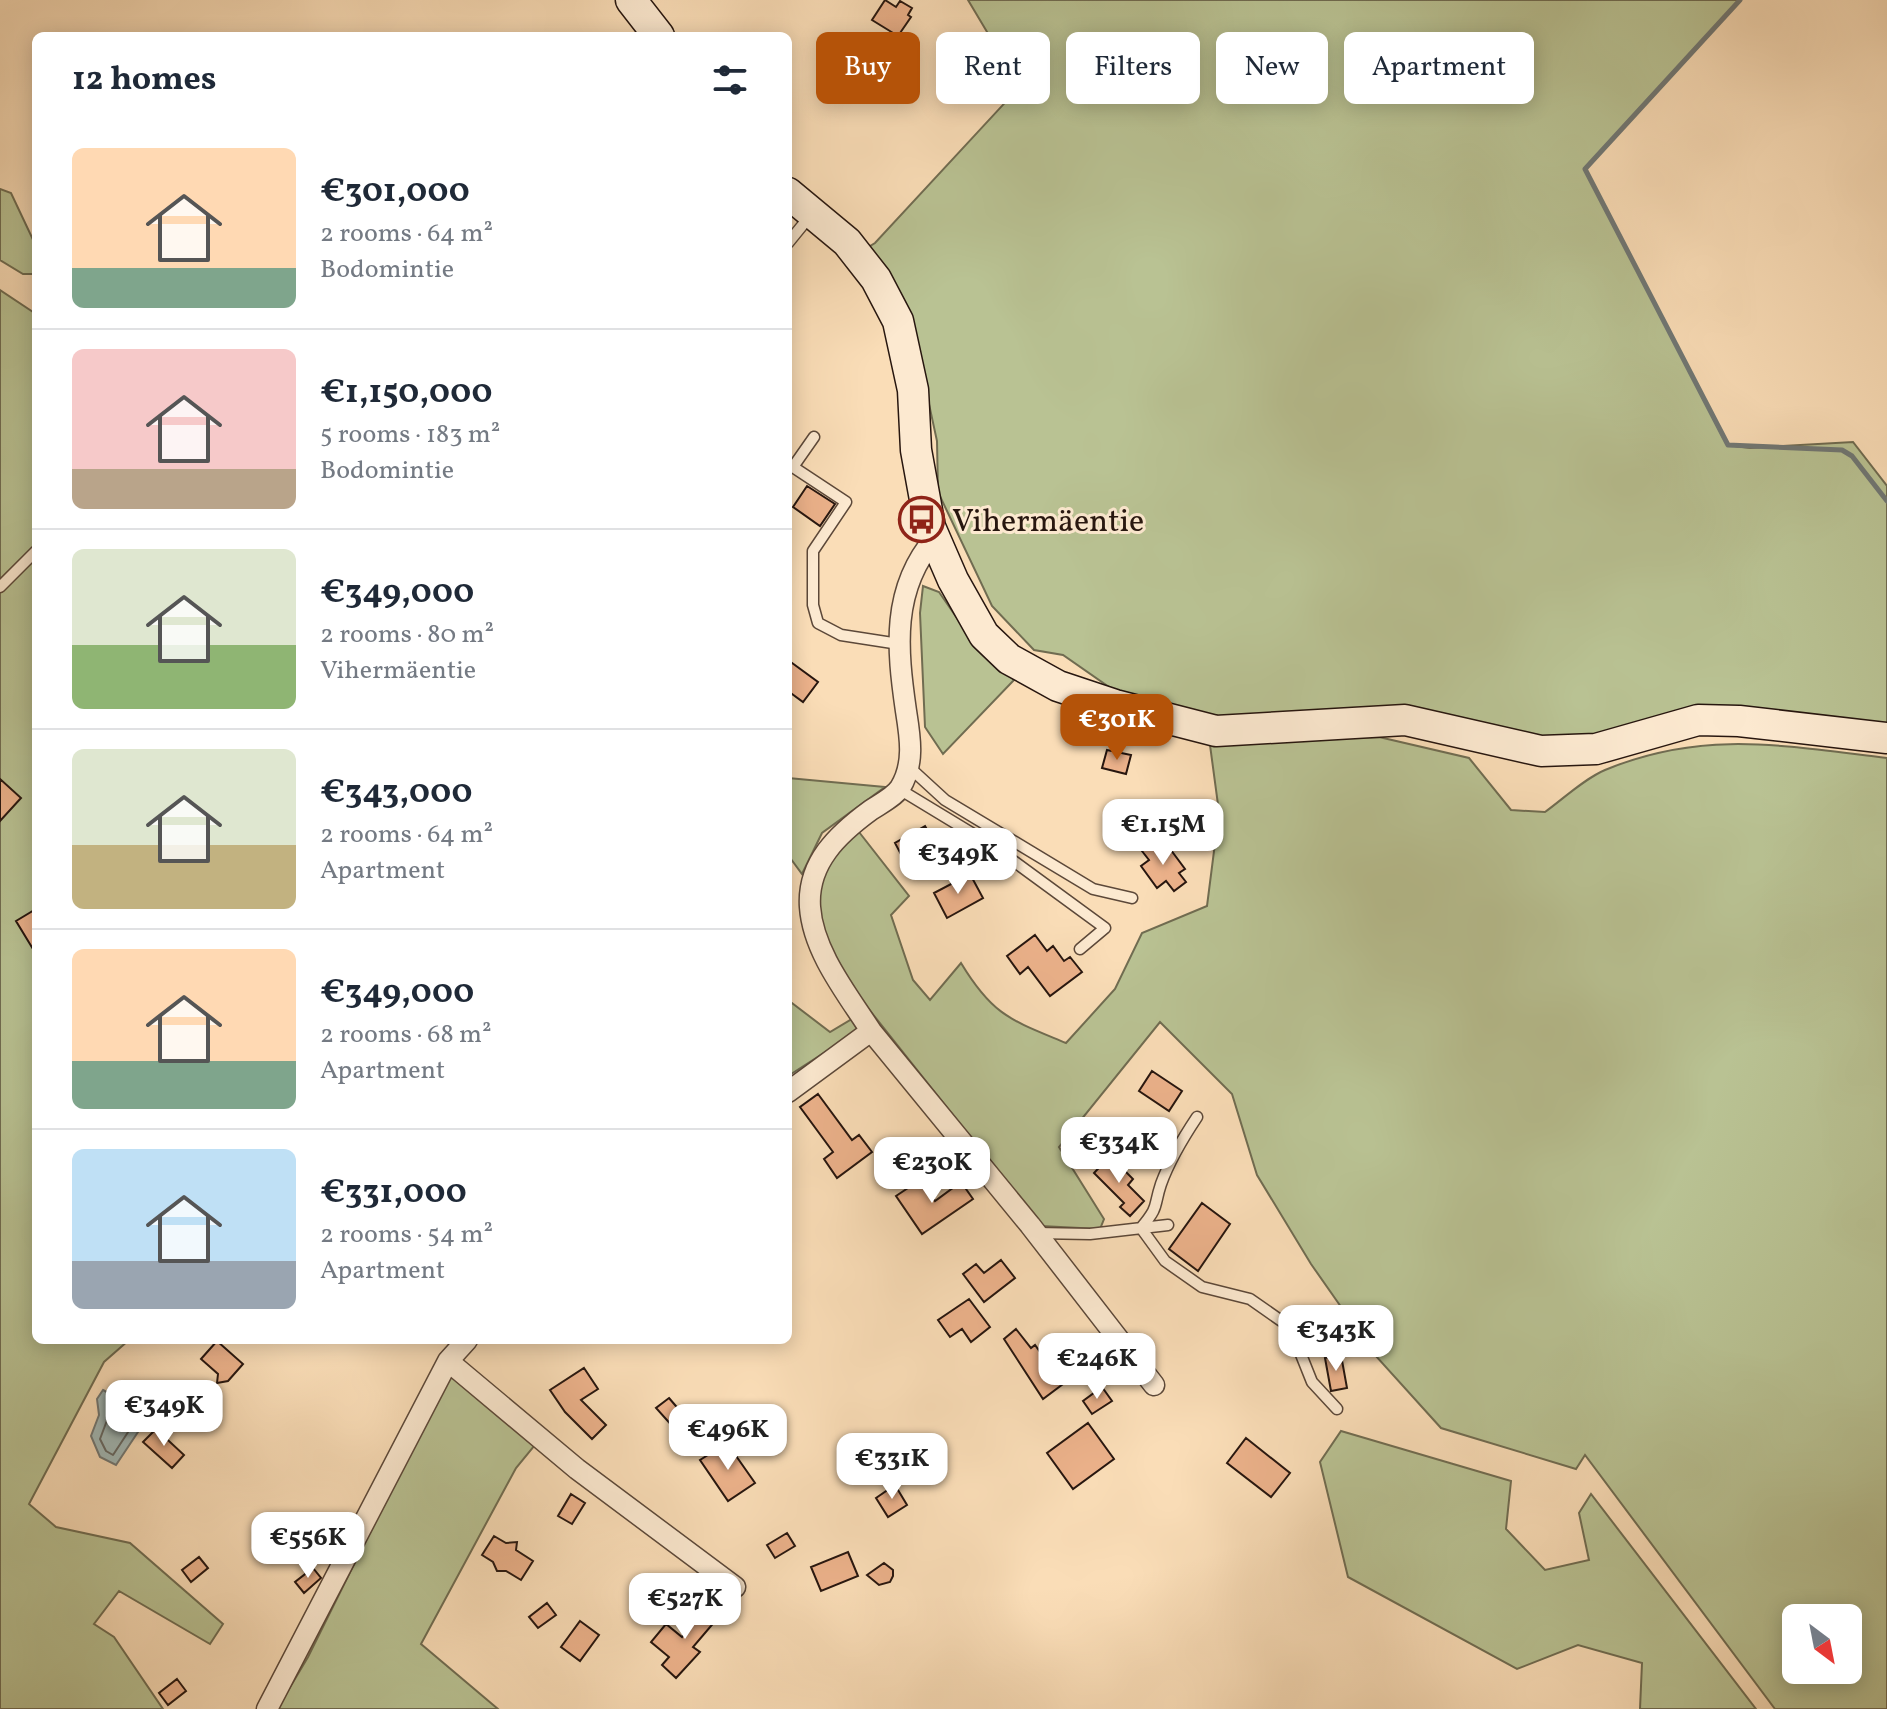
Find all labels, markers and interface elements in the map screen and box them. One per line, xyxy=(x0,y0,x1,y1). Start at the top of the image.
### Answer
chip: Buy xyxy=(816,32,920,104)
chip: Rent xyxy=(936,32,1050,104)
chip: Filters xyxy=(1066,32,1200,104)
chip: New xyxy=(1216,32,1328,104)
chip: Apartment xyxy=(1344,32,1534,104)
text: 12 homes xyxy=(72,57,216,104)
icon: filters xyxy=(708,58,752,102)
text: €301,000 xyxy=(320,169,470,216)
icon: home xyxy=(136,180,232,276)
text: 2 rooms · 64 m² xyxy=(320,216,493,252)
text: Bodomintie xyxy=(320,252,454,288)
text: €1,150,000 xyxy=(320,370,493,417)
icon: home xyxy=(136,381,232,477)
text: 5 rooms · 183 m² xyxy=(320,417,500,453)
text: Bodomintie xyxy=(320,453,454,489)
bus stop icon: Vihermäentie xyxy=(897,496,945,544)
place label: Vihermäentie xyxy=(952,501,1144,545)
text: €349,000 xyxy=(320,570,474,617)
icon: home xyxy=(136,581,232,677)
text: 2 rooms · 80 m² xyxy=(320,617,494,653)
text: Vihermäentie xyxy=(320,653,476,689)
pin: €301K xyxy=(1061,694,1173,762)
text: €301K xyxy=(1078,702,1156,738)
text: €343,000 xyxy=(320,770,472,817)
icon: home xyxy=(136,781,232,877)
pin: €1.15M xyxy=(1098,799,1228,867)
text: €1.15M xyxy=(1120,807,1206,843)
text: 2 rooms · 64 m² xyxy=(320,817,493,853)
pin: €349K xyxy=(902,828,1014,896)
text: €349K xyxy=(918,836,998,872)
text: Apartment xyxy=(320,853,445,889)
text: €349,000 xyxy=(320,970,474,1017)
icon: home xyxy=(136,981,232,1077)
text: 2 rooms · 68 m² xyxy=(320,1017,492,1053)
text: Apartment xyxy=(320,1053,445,1089)
pin: €334K xyxy=(1063,1117,1175,1185)
text: €334K xyxy=(1079,1125,1159,1161)
pin: €230K xyxy=(876,1137,988,1205)
text: €230K xyxy=(892,1145,972,1181)
text: €331,000 xyxy=(320,1170,467,1217)
icon: home xyxy=(136,1181,232,1277)
text: 2 rooms · 54 m² xyxy=(320,1217,493,1253)
text: Apartment xyxy=(320,1253,445,1289)
pin: €343K xyxy=(1280,1305,1392,1373)
text: €343K xyxy=(1296,1313,1376,1349)
pin: €246K xyxy=(1041,1333,1153,1401)
text: €246K xyxy=(1056,1341,1138,1377)
pin: €349K xyxy=(108,1380,220,1448)
text: €349K xyxy=(124,1388,204,1424)
pin: €496K xyxy=(672,1404,784,1472)
text: €496K xyxy=(687,1412,769,1448)
pin: €331K xyxy=(836,1433,948,1501)
text: €331K xyxy=(855,1441,929,1477)
pin: €556K xyxy=(252,1512,364,1580)
text: €556K xyxy=(269,1520,347,1556)
pin: €527K xyxy=(629,1573,741,1641)
text: €527K xyxy=(647,1581,723,1617)
north arrow xyxy=(1782,1604,1862,1684)
map controls xyxy=(1782,1604,1862,1684)

